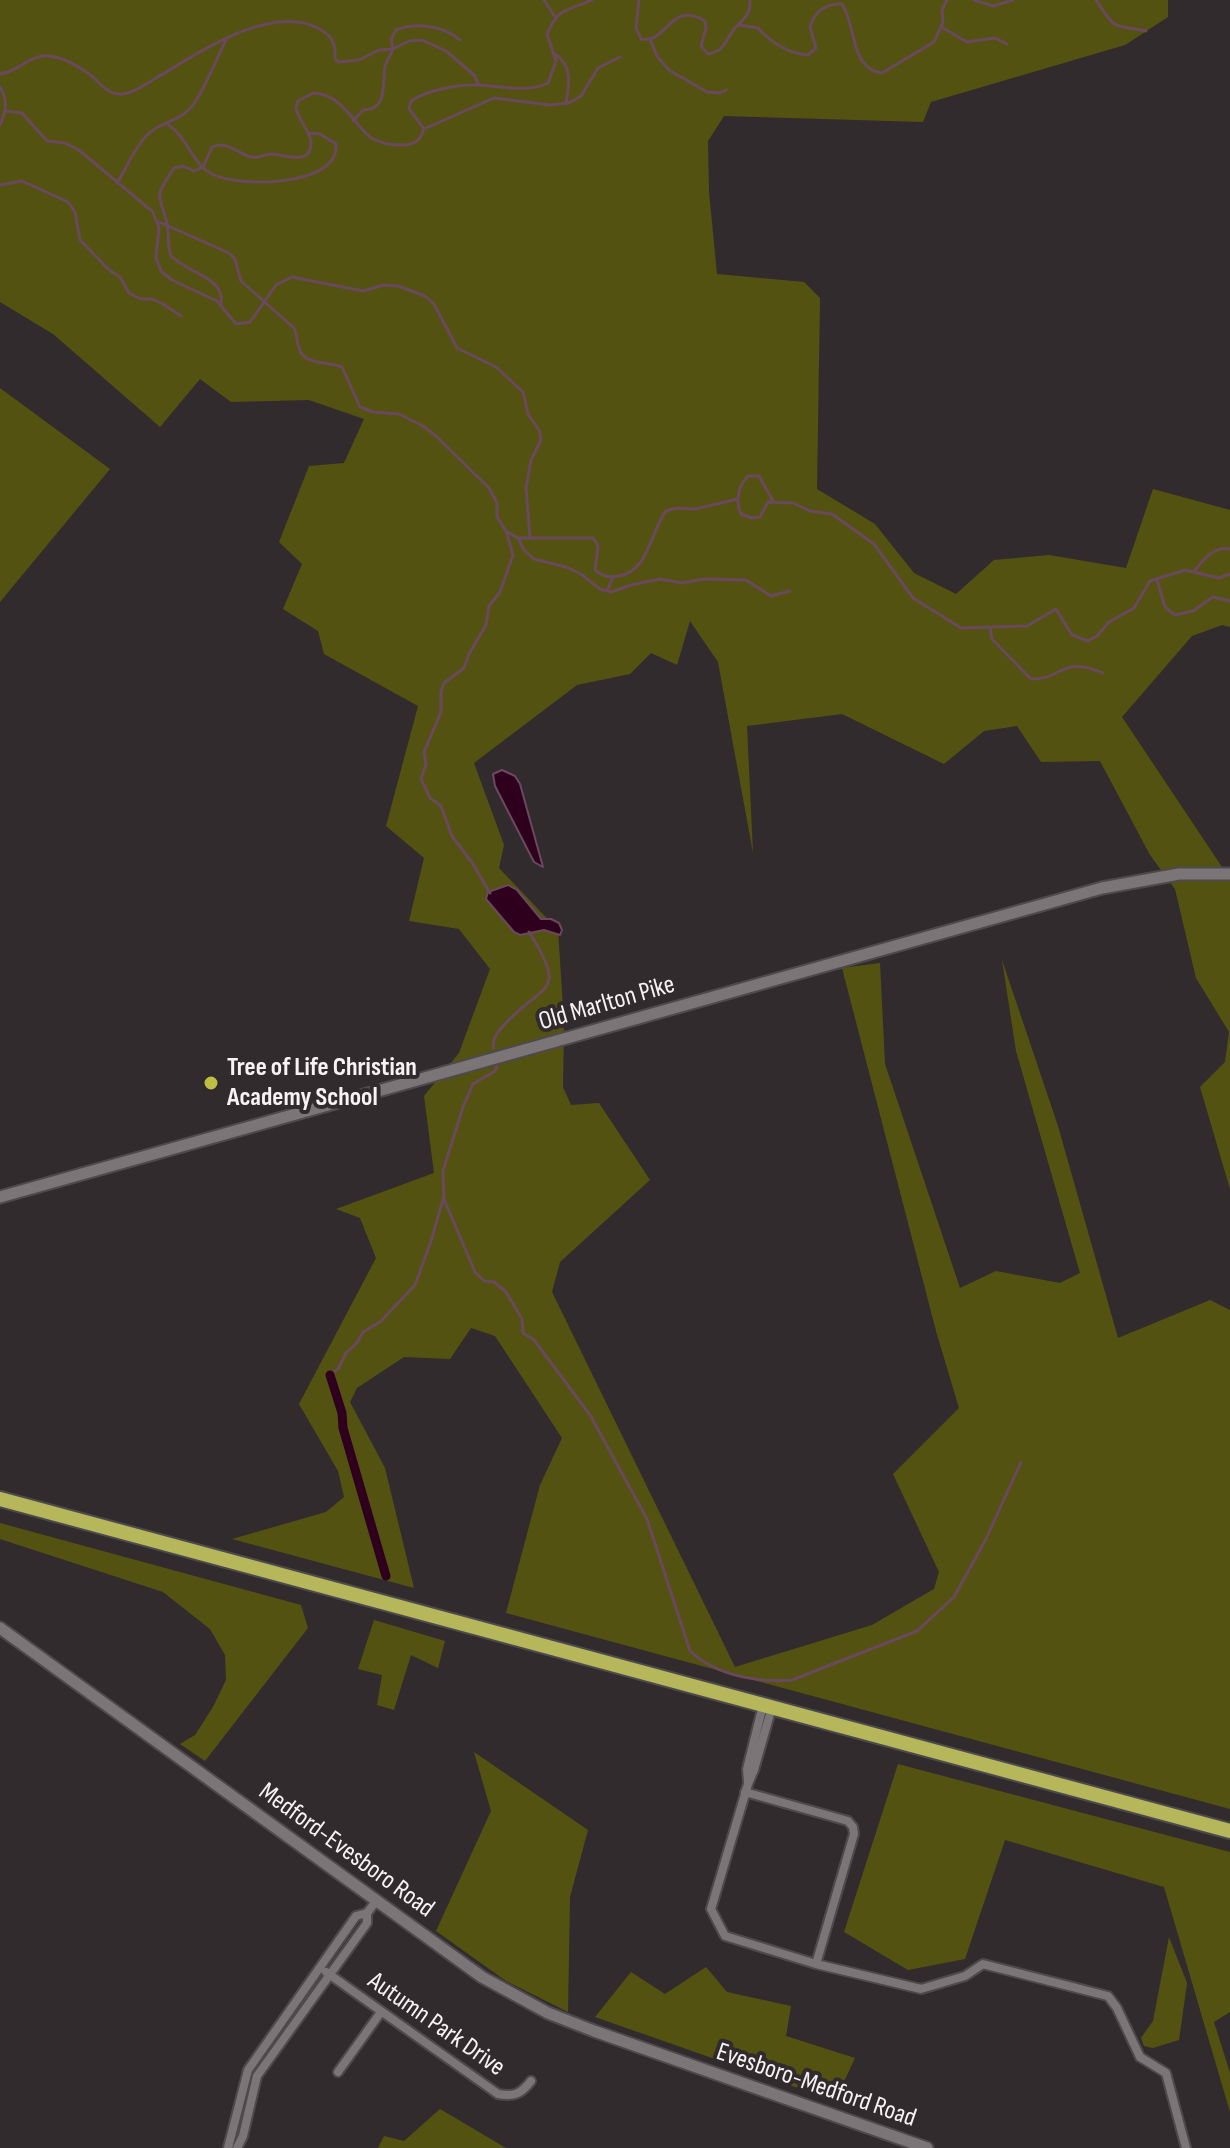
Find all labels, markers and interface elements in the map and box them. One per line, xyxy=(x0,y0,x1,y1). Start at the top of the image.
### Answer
street label: Old Marlton Pike xyxy=(535,970,679,1038)
place label: Tree of Life Christian Academy School xyxy=(227,1052,417,1114)
marker: Tree of Life Christian Academy School xyxy=(202,1074,220,1092)
street label: Medford-Evesboro Road xyxy=(252,1777,440,1925)
street label: Autumn Park Drive xyxy=(361,1966,511,2084)
street label: Evesboro-Medford Road xyxy=(712,2037,920,2135)

